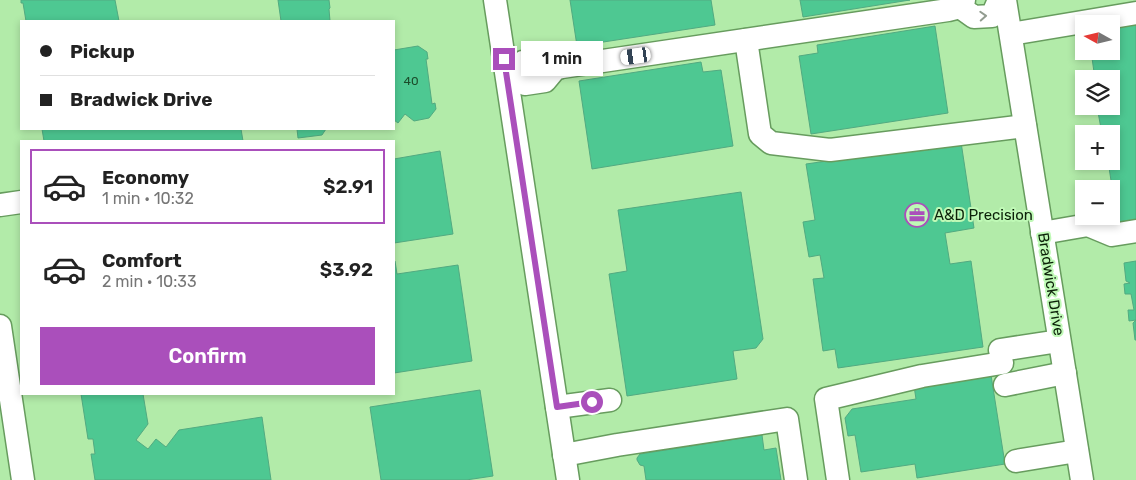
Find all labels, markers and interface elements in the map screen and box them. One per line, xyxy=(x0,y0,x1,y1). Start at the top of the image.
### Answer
one-way arrow xyxy=(979,11,987,22)
north arrow xyxy=(1075,15,1120,60)
map controls xyxy=(1075,15,1120,225)
text: Pickup xyxy=(70,40,135,63)
callout: 1 min xyxy=(522,42,604,76)
car xyxy=(620,46,651,66)
route end xyxy=(493,48,515,70)
text: 1 min xyxy=(542,49,582,68)
button: layers xyxy=(1075,70,1120,115)
house number: 40 xyxy=(403,74,419,88)
text: Bradwick Drive xyxy=(70,88,213,111)
button: + xyxy=(1075,125,1120,170)
icon: car xyxy=(42,164,87,209)
text: Economy xyxy=(102,166,189,189)
text: $2.91 xyxy=(323,175,373,198)
button: − xyxy=(1075,180,1120,225)
text: 1 min · 10:32 xyxy=(102,189,194,208)
office icon: A&D Precision xyxy=(904,202,930,228)
place label: A&D Precision xyxy=(934,206,1033,224)
street label: Bradwick Drive xyxy=(1034,231,1068,337)
icon: car xyxy=(42,247,87,292)
text: Comfort xyxy=(102,249,182,272)
text: $3.92 xyxy=(320,258,373,281)
text: 2 min · 10:33 xyxy=(102,272,197,291)
button: Confirm xyxy=(40,327,375,385)
route start xyxy=(581,391,603,413)

